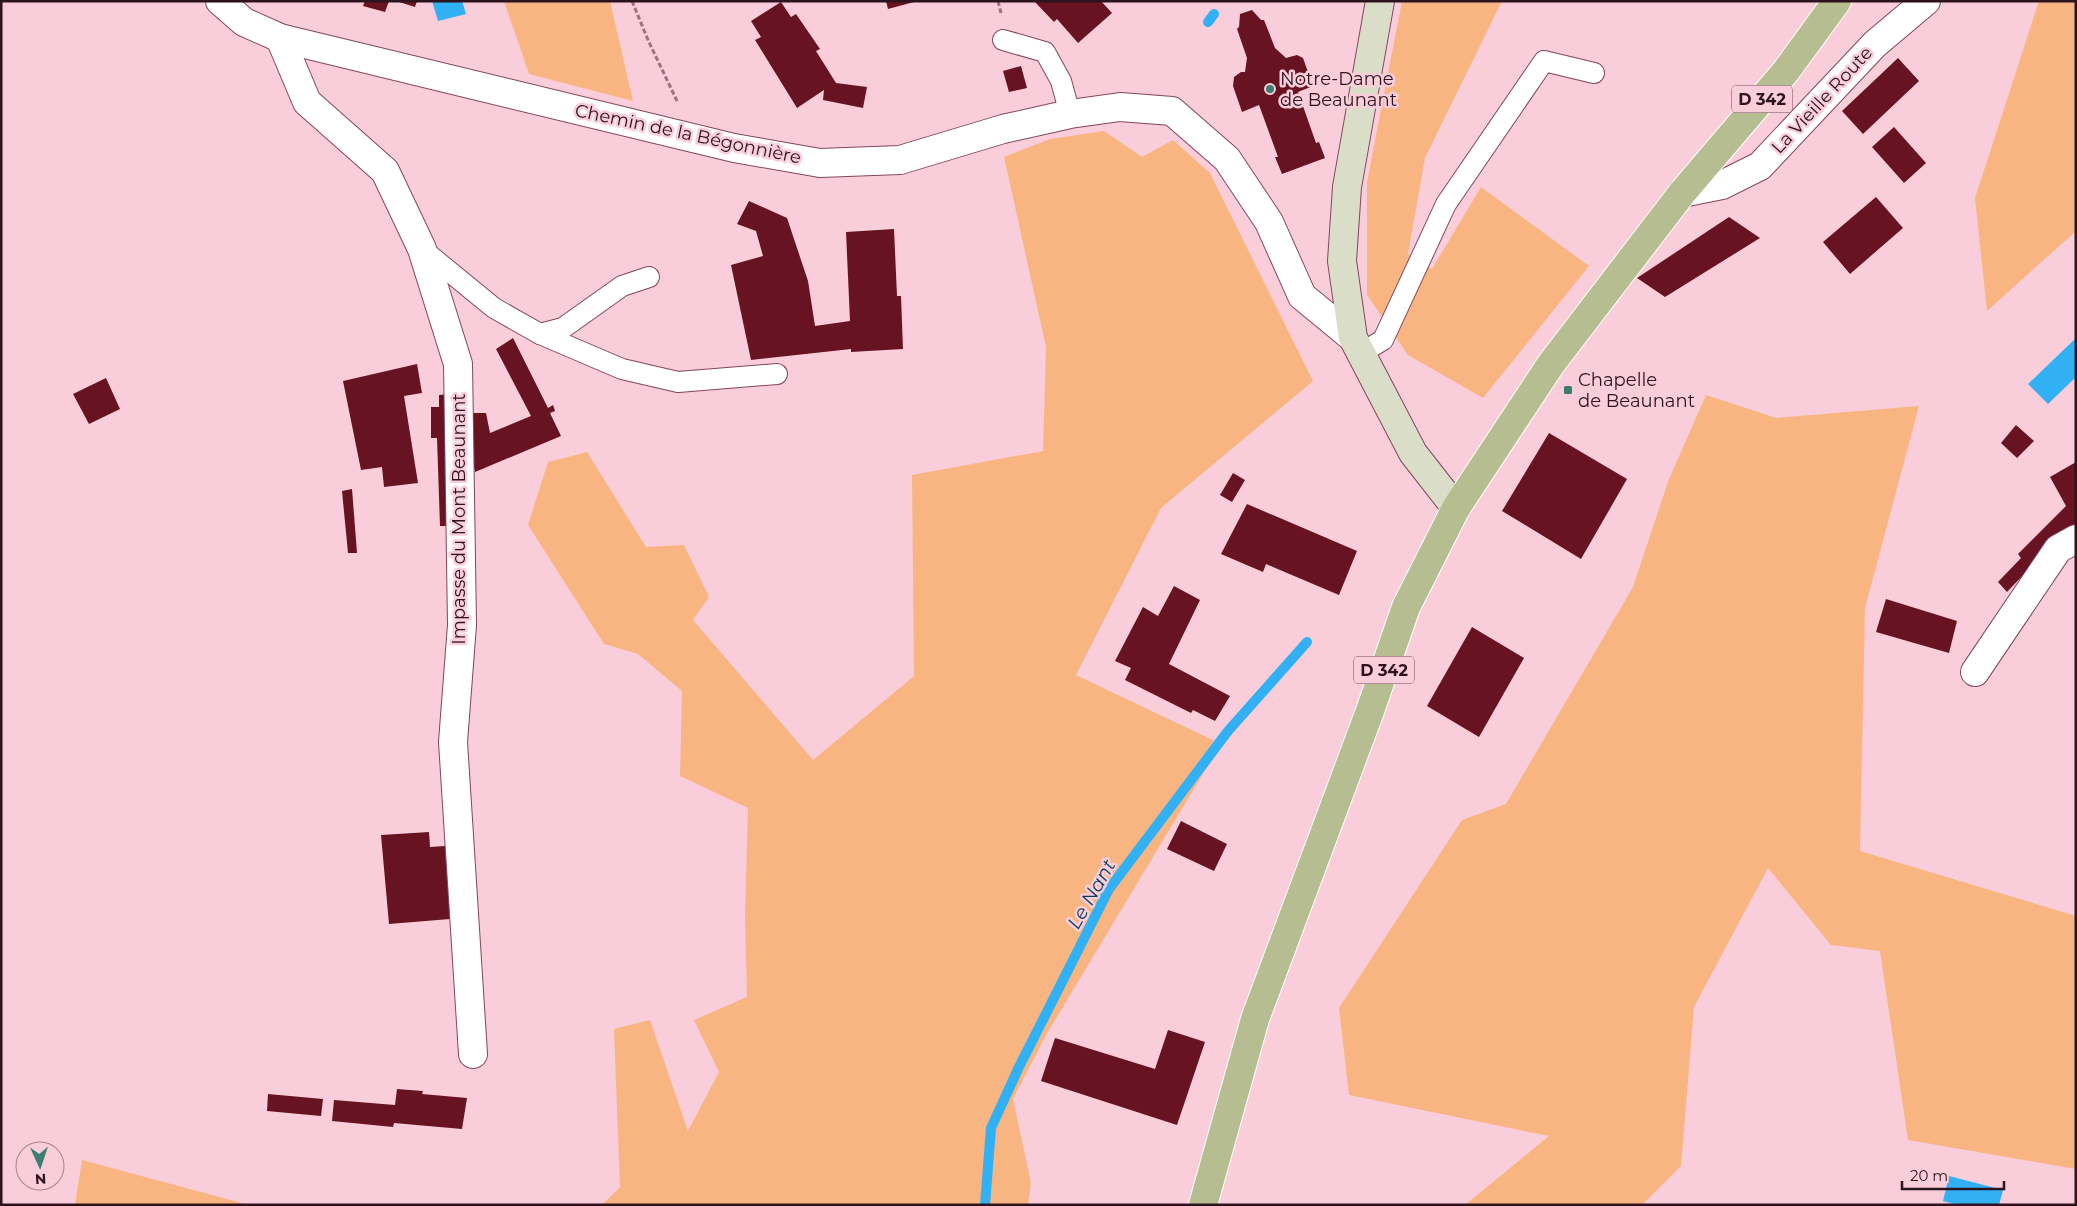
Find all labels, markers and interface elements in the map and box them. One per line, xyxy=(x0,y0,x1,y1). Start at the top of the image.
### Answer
street label: La Vieille Route xyxy=(1767,42,1877,158)
place label: Notre-Dame de Beaunant xyxy=(1280,68,1397,111)
marker: Notre-Dame de Beaunant xyxy=(1264,83,1276,95)
road number: D 342 xyxy=(1732,86,1792,112)
street label: Chemin de la Bégonnière xyxy=(573,99,803,169)
place label: Chapelle de Beaunant xyxy=(1578,369,1695,412)
marker: Chapelle de Beaunant xyxy=(1562,384,1574,396)
street label: Impasse du Mont Beaunant xyxy=(448,393,470,645)
road number: D 342 xyxy=(1354,656,1414,684)
water label: Le Nant xyxy=(1062,855,1121,933)
north arrow xyxy=(15,1141,65,1191)
scale bar xyxy=(1902,1158,2004,1190)
text: 20 m xyxy=(1910,1166,1948,1185)
text: N xyxy=(35,1170,47,1188)

